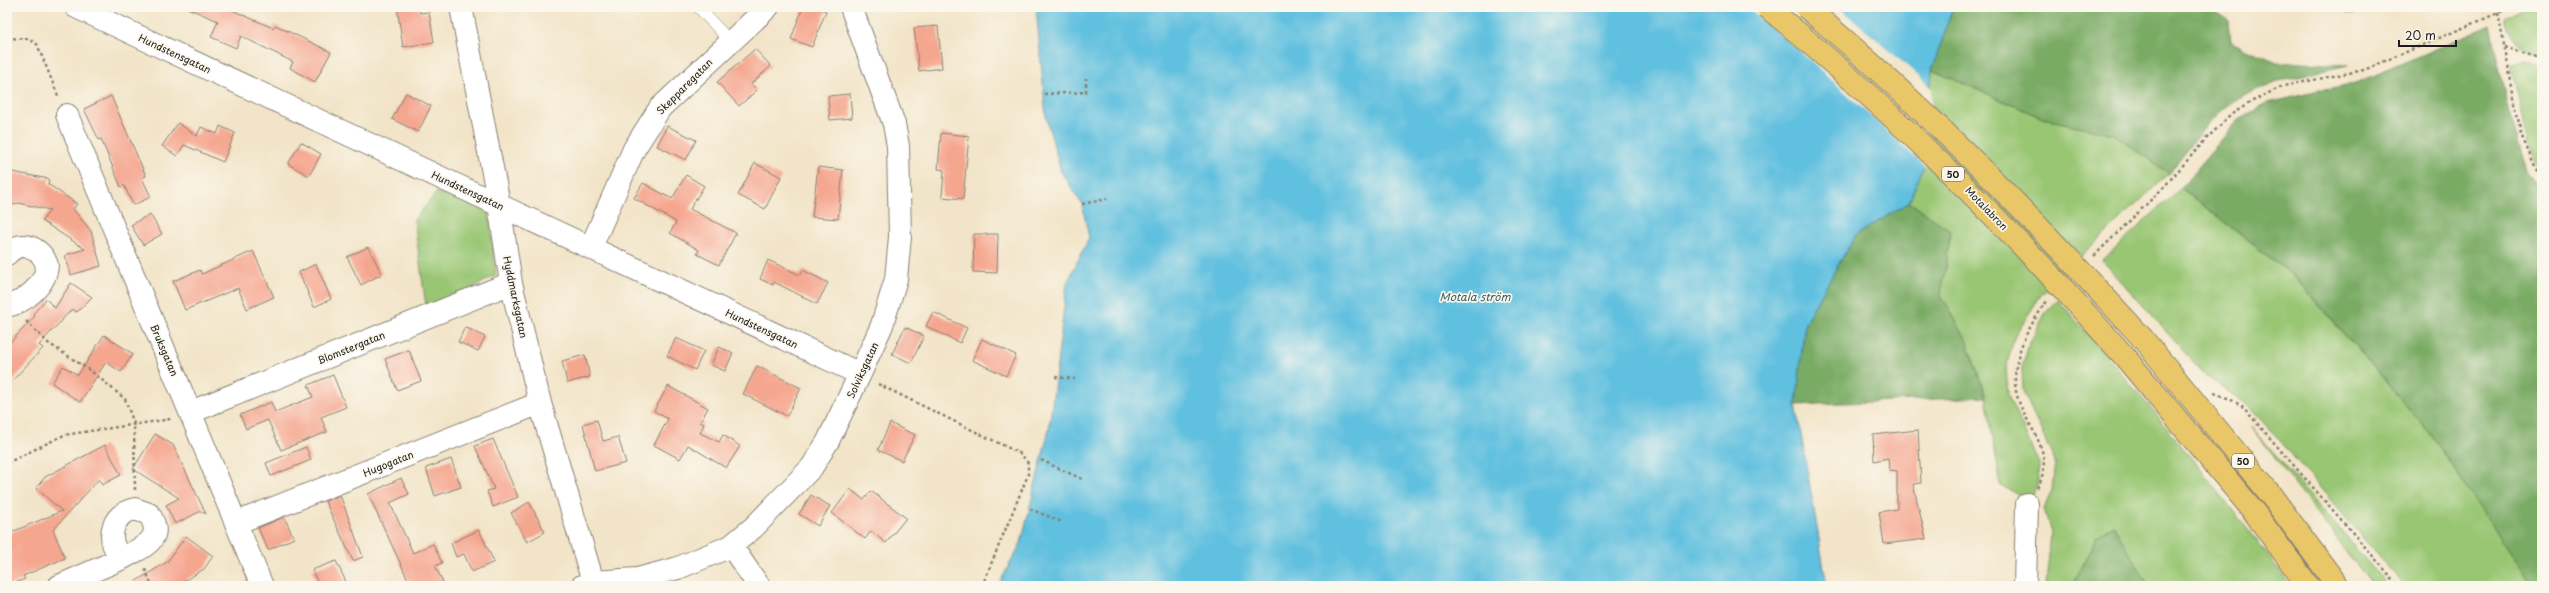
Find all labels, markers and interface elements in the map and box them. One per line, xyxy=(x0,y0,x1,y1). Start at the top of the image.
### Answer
scale bar xyxy=(2399,22,2456,48)
text: 20 m xyxy=(2405,26,2436,44)
street label: Hundstensgatan xyxy=(136,30,214,76)
street label: Skepparegatan xyxy=(653,55,715,117)
street label: Hundstensgatan xyxy=(429,167,507,213)
road number: 50 xyxy=(1942,167,1964,181)
street label: Motalabron xyxy=(1962,183,2012,233)
street label: Hyddmarksgatan xyxy=(499,255,532,340)
water label: Motala ström xyxy=(1440,288,1511,305)
street label: Hundstensgatan xyxy=(723,305,801,351)
street label: Bruksgatan xyxy=(147,322,183,378)
street label: Blomstergatan xyxy=(315,327,387,367)
street label: Solviksgatan xyxy=(842,339,882,401)
street label: Hugogatan xyxy=(360,446,416,480)
road number: 50 xyxy=(2232,454,2254,468)

